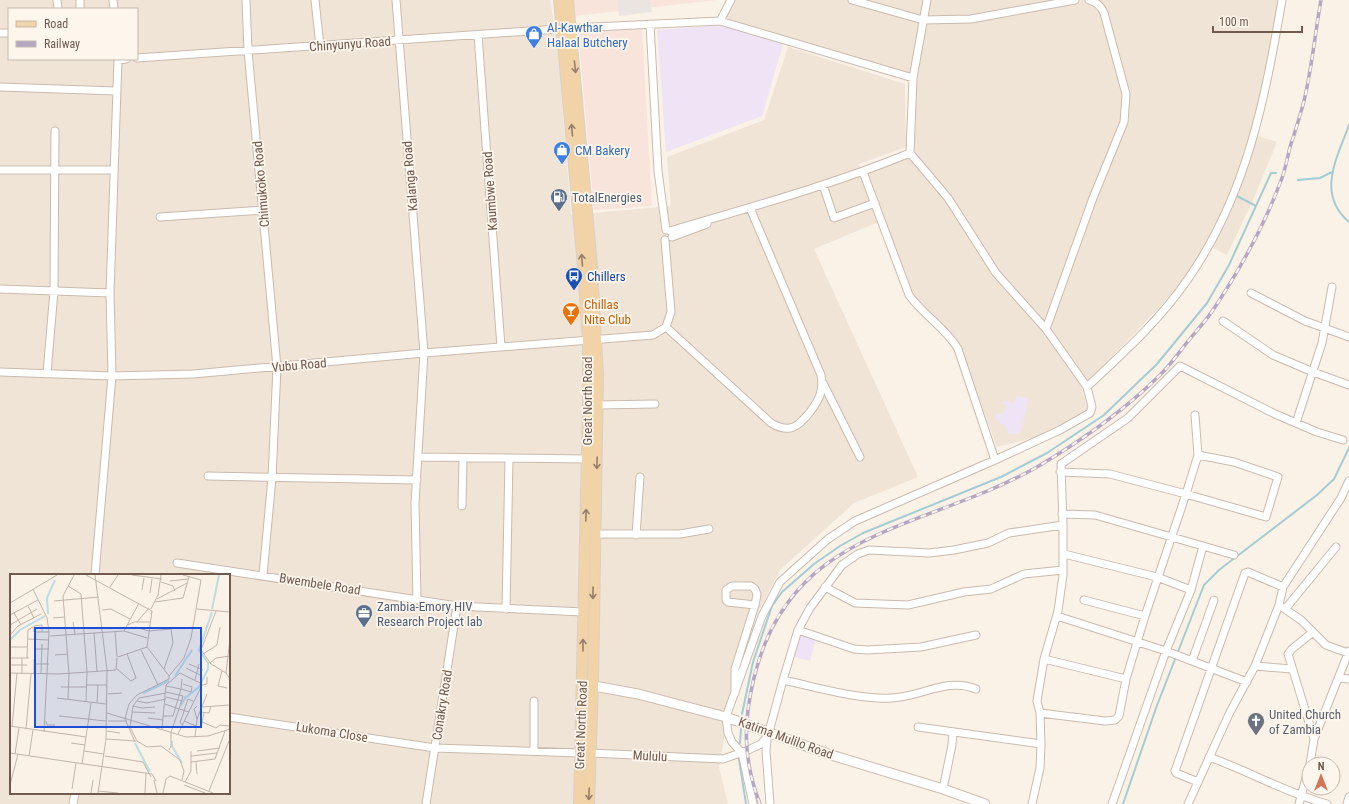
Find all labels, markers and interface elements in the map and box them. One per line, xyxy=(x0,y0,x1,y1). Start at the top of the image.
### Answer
legend xyxy=(8,8,138,60)
scale bar xyxy=(1213,8,1302,34)
text: 100 m xyxy=(1219,15,1249,29)
text: Road xyxy=(44,17,68,31)
place label: Al-Kawthar Halaal Butchery xyxy=(547,20,628,50)
shop icon: Al-Kawthar Halaal Butchery xyxy=(524,24,544,49)
street label: Chinyunyu Road xyxy=(309,34,391,54)
text: Railway xyxy=(44,37,80,51)
one-way arrow xyxy=(572,60,579,73)
one-way arrow xyxy=(568,124,575,137)
street label: Chimukoko Road xyxy=(250,140,272,228)
street label: Kalanga Road xyxy=(399,140,421,212)
shop icon: CM Bakery xyxy=(552,140,572,165)
place label: CM Bakery xyxy=(575,143,630,158)
street label: Kaumbwe Road xyxy=(480,151,500,231)
fuel station icon: TotalEnergies xyxy=(549,187,569,212)
place label: TotalEnergies xyxy=(572,190,642,205)
one-way arrow xyxy=(579,254,586,267)
bus stop icon: Chillers xyxy=(564,266,584,291)
place label: Chillers xyxy=(587,269,626,284)
place label: Chillas Nite Club xyxy=(584,297,631,327)
bar icon: Chillas Nite Club xyxy=(561,301,581,326)
street label: Vubu Road xyxy=(271,355,327,375)
street label: Great North Road xyxy=(580,357,595,445)
one-way arrow xyxy=(593,456,601,469)
one-way arrow xyxy=(582,509,589,522)
street label: Bwembele Road xyxy=(278,570,362,598)
inset map xyxy=(10,574,230,794)
one-way arrow xyxy=(589,586,597,599)
place label: Zambia-Emory HIV Research Project lab xyxy=(377,599,482,629)
office icon: Zambia-Emory HIV Research Project lab xyxy=(354,603,374,628)
one-way arrow xyxy=(579,639,587,652)
street label: Conakry Road xyxy=(429,669,455,741)
street label: Great North Road xyxy=(572,680,590,770)
place label: United Church of Zambia xyxy=(1269,707,1341,737)
church icon: United Church of Zambia xyxy=(1246,711,1266,736)
street label: Katima Mulilo Road xyxy=(737,714,835,762)
street label: Lukoma Close xyxy=(295,719,369,745)
street label: Mululu xyxy=(632,748,668,764)
north arrow xyxy=(1301,756,1341,796)
text: N xyxy=(1318,760,1325,773)
one-way arrow xyxy=(585,787,593,800)

